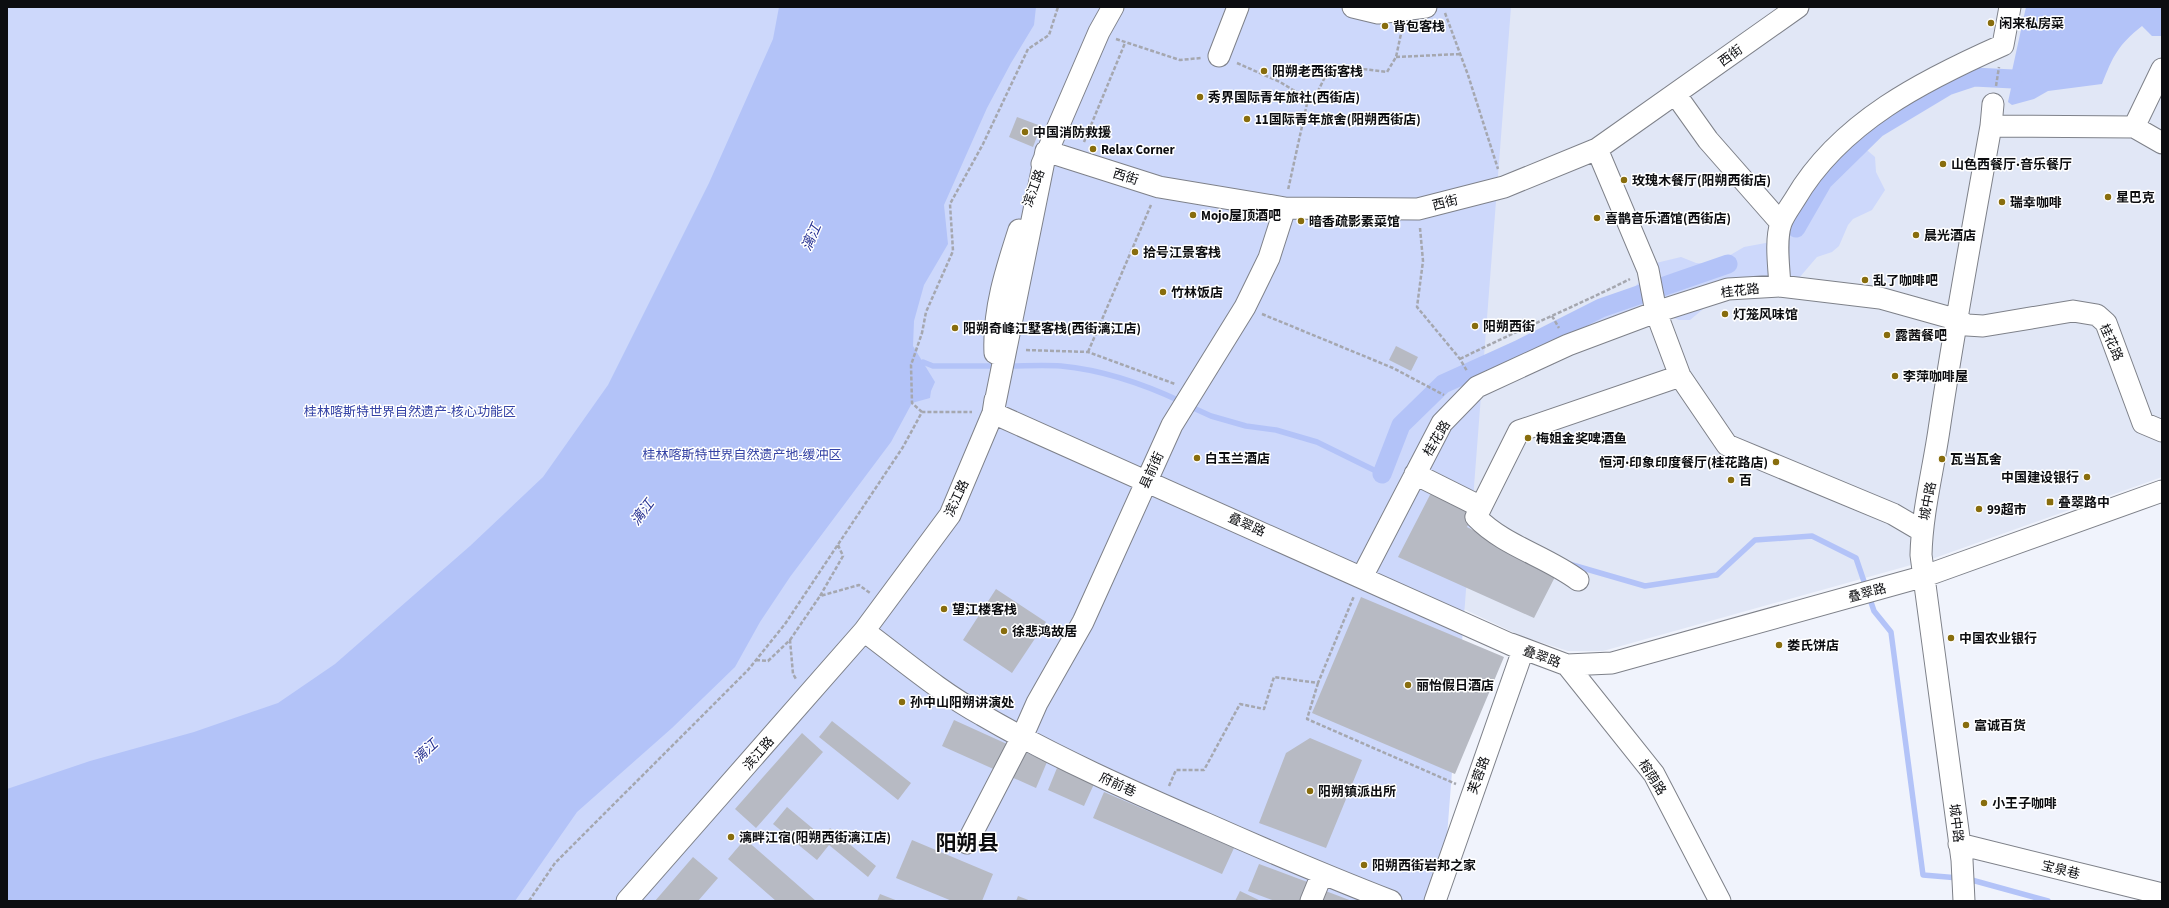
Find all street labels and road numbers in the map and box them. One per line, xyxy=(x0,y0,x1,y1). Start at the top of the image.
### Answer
street label: 西街 xyxy=(1715,41,1746,71)
street label: 西街 xyxy=(1111,165,1141,189)
street label: 滨江路 xyxy=(1019,167,1049,210)
street label: 西街 xyxy=(1430,191,1460,215)
street label: 桂花路 xyxy=(1720,280,1761,302)
street label: 桂花路 xyxy=(2095,321,2127,364)
street label: 桂花路 xyxy=(1419,417,1455,460)
street label: 县前街 xyxy=(1136,449,1168,492)
street label: 滨江路 xyxy=(941,477,973,520)
street label: 城中路 xyxy=(1915,480,1941,522)
street label: 叠翠路 xyxy=(1225,509,1268,541)
street label: 叠翠路 xyxy=(1846,579,1888,607)
street label: 叠翠路 xyxy=(1520,642,1563,672)
street label: 滨江路 xyxy=(739,733,778,774)
street label: 芙蓉路 xyxy=(1464,754,1494,797)
street label: 榕荫路 xyxy=(1634,756,1670,799)
street label: 府前巷 xyxy=(1096,769,1139,801)
street label: 城中路 xyxy=(1945,803,1967,844)
street label: 宝泉巷 xyxy=(2040,857,2082,883)

